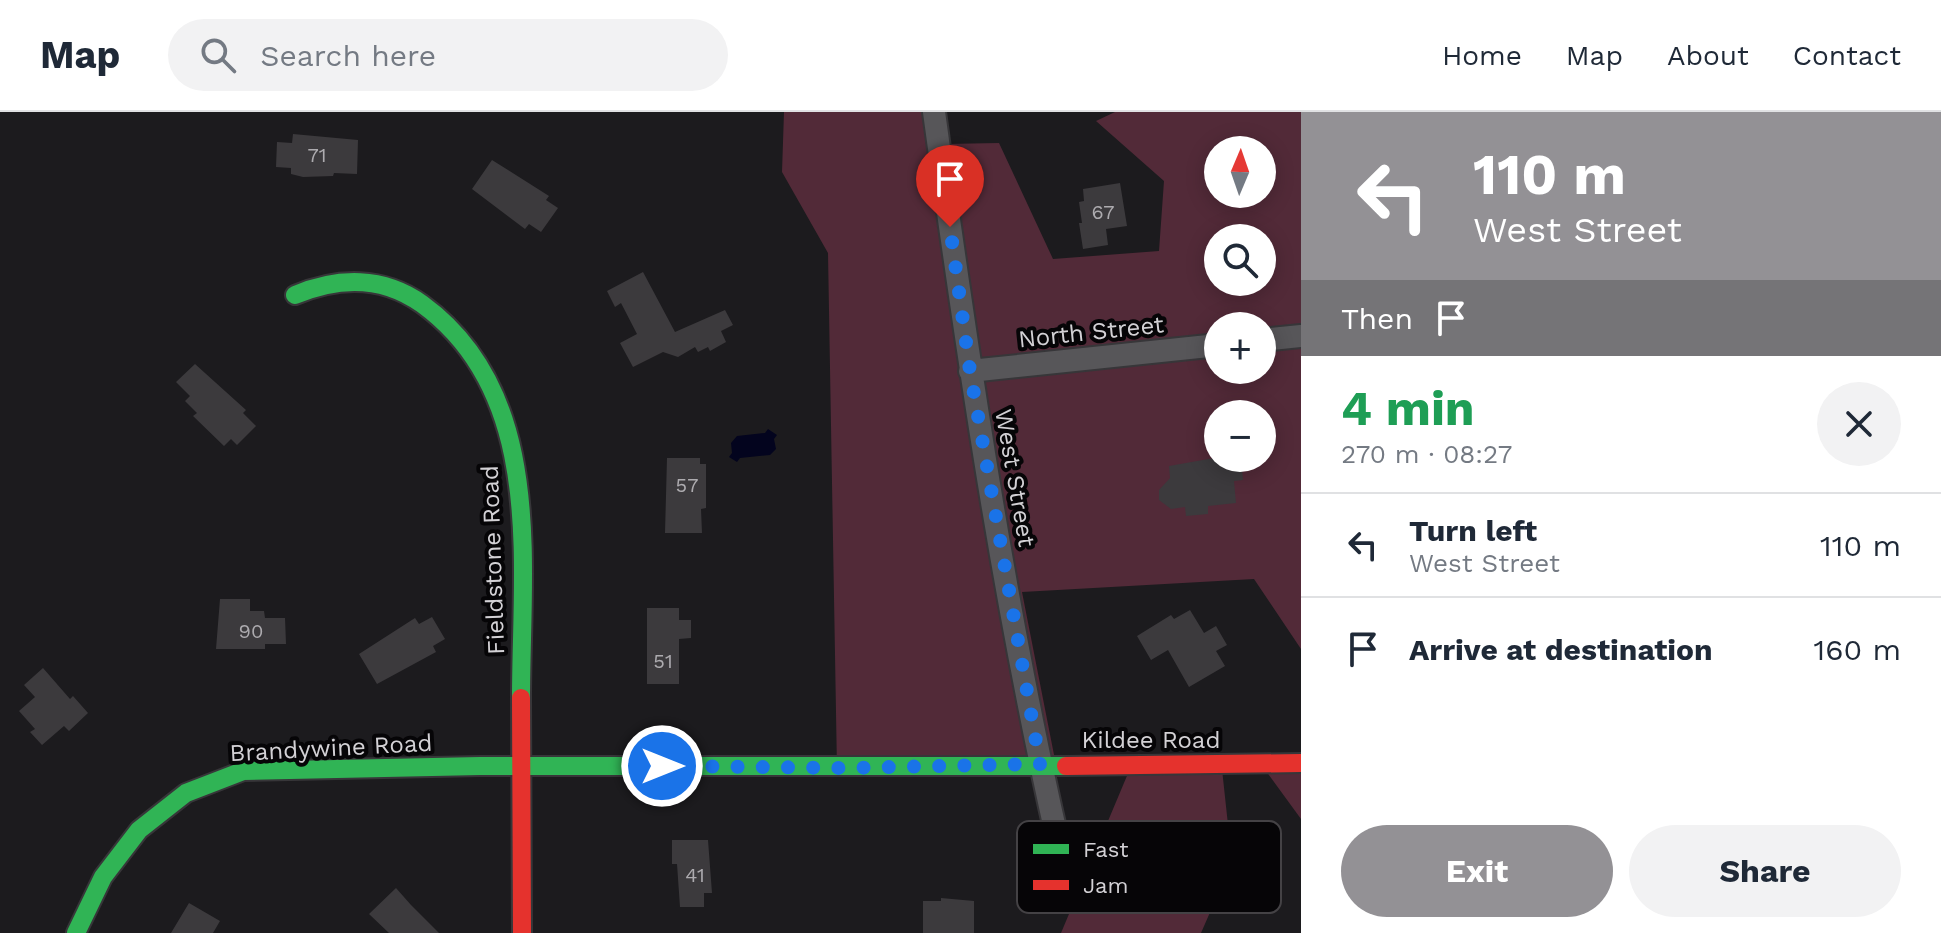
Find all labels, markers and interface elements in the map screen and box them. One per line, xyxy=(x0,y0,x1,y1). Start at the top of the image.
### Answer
search box xyxy=(168,19,728,91)
text: Map xyxy=(40,33,120,77)
icon: search xyxy=(196,33,240,77)
text: Search here xyxy=(260,38,436,73)
text: Home xyxy=(1442,39,1522,72)
text: Map xyxy=(1566,39,1623,72)
text: About xyxy=(1667,39,1749,72)
text: Contact xyxy=(1793,39,1901,72)
north arrow xyxy=(1204,136,1276,208)
map controls xyxy=(1204,136,1276,472)
text: 110 m xyxy=(1473,142,1626,208)
house number: 71 xyxy=(307,143,327,167)
icon: left xyxy=(1341,144,1445,248)
pin xyxy=(916,145,984,227)
icon: arrive xyxy=(928,157,972,201)
house number: 67 xyxy=(1091,200,1115,224)
text: West Street xyxy=(1473,209,1682,251)
button: search xyxy=(1204,224,1276,296)
icon: arrive xyxy=(1429,296,1473,340)
text: Then xyxy=(1341,301,1413,336)
street label: North Street xyxy=(1017,310,1165,354)
button: + xyxy=(1204,312,1276,384)
text: 4 min xyxy=(1341,380,1475,437)
button: close xyxy=(1817,382,1901,466)
button: − xyxy=(1204,400,1276,472)
street label: West Street xyxy=(989,407,1041,549)
text: 270 m · 08:27 xyxy=(1341,439,1512,469)
street label: Fieldstone Road xyxy=(476,465,510,655)
house number: 57 xyxy=(676,473,698,497)
text: Turn left xyxy=(1409,513,1537,548)
icon: left xyxy=(1341,523,1385,567)
text: 110 m xyxy=(1820,528,1901,563)
text: West Street xyxy=(1409,548,1560,578)
house number: 90 xyxy=(239,619,263,643)
icon: arrive xyxy=(1341,627,1385,671)
text: Arrive at destination xyxy=(1409,632,1713,667)
text: 160 m xyxy=(1814,632,1901,667)
house number: 51 xyxy=(653,649,673,673)
position arrow xyxy=(620,724,704,808)
street label: Kildee Road xyxy=(1082,726,1220,754)
street label: Brandywine Road xyxy=(229,729,433,767)
legend xyxy=(1017,821,1281,913)
button: Exit xyxy=(1341,825,1613,917)
button: Share xyxy=(1629,825,1901,917)
text: Fast xyxy=(1083,837,1129,862)
house number: 41 xyxy=(685,863,705,887)
text: Jam xyxy=(1083,873,1128,898)

